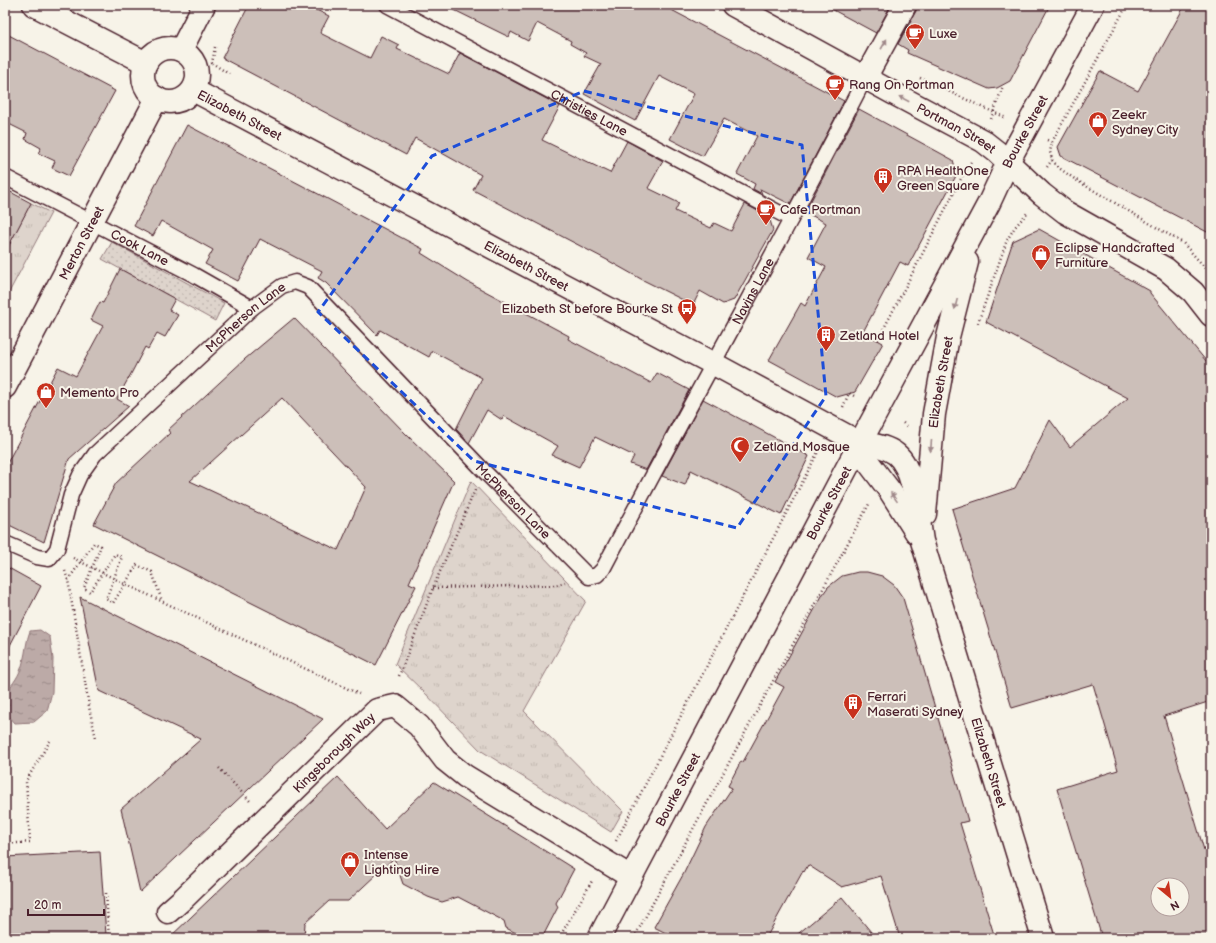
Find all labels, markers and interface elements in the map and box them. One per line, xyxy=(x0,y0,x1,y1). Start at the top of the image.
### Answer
cafe icon: Luxe xyxy=(904,22,926,50)
place label: Luxe xyxy=(929,26,957,42)
one-way arrow xyxy=(880,38,887,50)
cafe icon: Rang On Portman xyxy=(824,73,846,101)
place label: Rang On Portman xyxy=(849,77,954,93)
street label: Christies Lane xyxy=(548,86,630,140)
street label: Elizabeth Street xyxy=(194,87,284,144)
street label: Bourke Street xyxy=(999,92,1052,171)
one-way arrow xyxy=(898,96,909,103)
street label: Portman Street xyxy=(914,100,999,157)
place label: Zeekr Sydney City xyxy=(1111,107,1179,138)
shop icon: Zeekr Sydney City xyxy=(1087,110,1109,138)
place label: RPA HealthOne Green Square xyxy=(897,163,989,194)
building icon: RPA HealthOne Green Square xyxy=(872,166,894,194)
cafe icon: Cafe Portman xyxy=(755,198,777,226)
place label: Cafe Portman xyxy=(780,202,861,218)
street label: Merton Street xyxy=(56,204,108,283)
street label: Cook Lane xyxy=(108,226,172,270)
street label: Elizabeth Street xyxy=(481,238,571,295)
place label: Eclipse Handcrafted Furniture xyxy=(1055,240,1175,271)
shop icon: Eclipse Handcrafted Furniture xyxy=(1030,243,1052,271)
street label: Navins Lane xyxy=(729,255,778,327)
street label: McPherson Lane xyxy=(203,279,289,356)
bus stop icon: Elizabeth St before Bourke St xyxy=(676,297,698,325)
one-way arrow xyxy=(953,299,959,311)
place label: Elizabeth St before Bourke St xyxy=(502,301,673,317)
building icon: Zetland Hotel xyxy=(815,324,837,352)
place label: Zetland Hotel xyxy=(839,328,919,344)
street label: Elizabeth Street xyxy=(926,335,957,429)
shop icon: Memento Pro xyxy=(35,381,57,409)
place label: Memento Pro xyxy=(60,385,139,401)
mosque icon: Zetland Mosque xyxy=(729,435,751,463)
place label: Zetland Mosque xyxy=(753,439,850,455)
one-way arrow xyxy=(928,440,935,452)
street label: McPherson Lane xyxy=(472,460,554,543)
street label: Bourke Street xyxy=(803,464,855,543)
one-way arrow xyxy=(890,492,898,502)
place label: Ferrari Maserati Sydney xyxy=(867,689,964,720)
building icon: Ferrari Maserati Sydney xyxy=(842,692,864,720)
street label: Kingsborough Way xyxy=(290,709,379,797)
street label: Elizabeth Street xyxy=(967,716,1010,810)
street label: Bourke Street xyxy=(652,750,704,829)
place label: Intense Lighting Hire xyxy=(364,847,440,878)
shop icon: Intense Lighting Hire xyxy=(339,850,361,878)
north arrow xyxy=(1150,877,1190,917)
scale bar xyxy=(28,891,104,917)
text: 20 m xyxy=(34,898,61,913)
text: N xyxy=(1168,898,1181,913)

